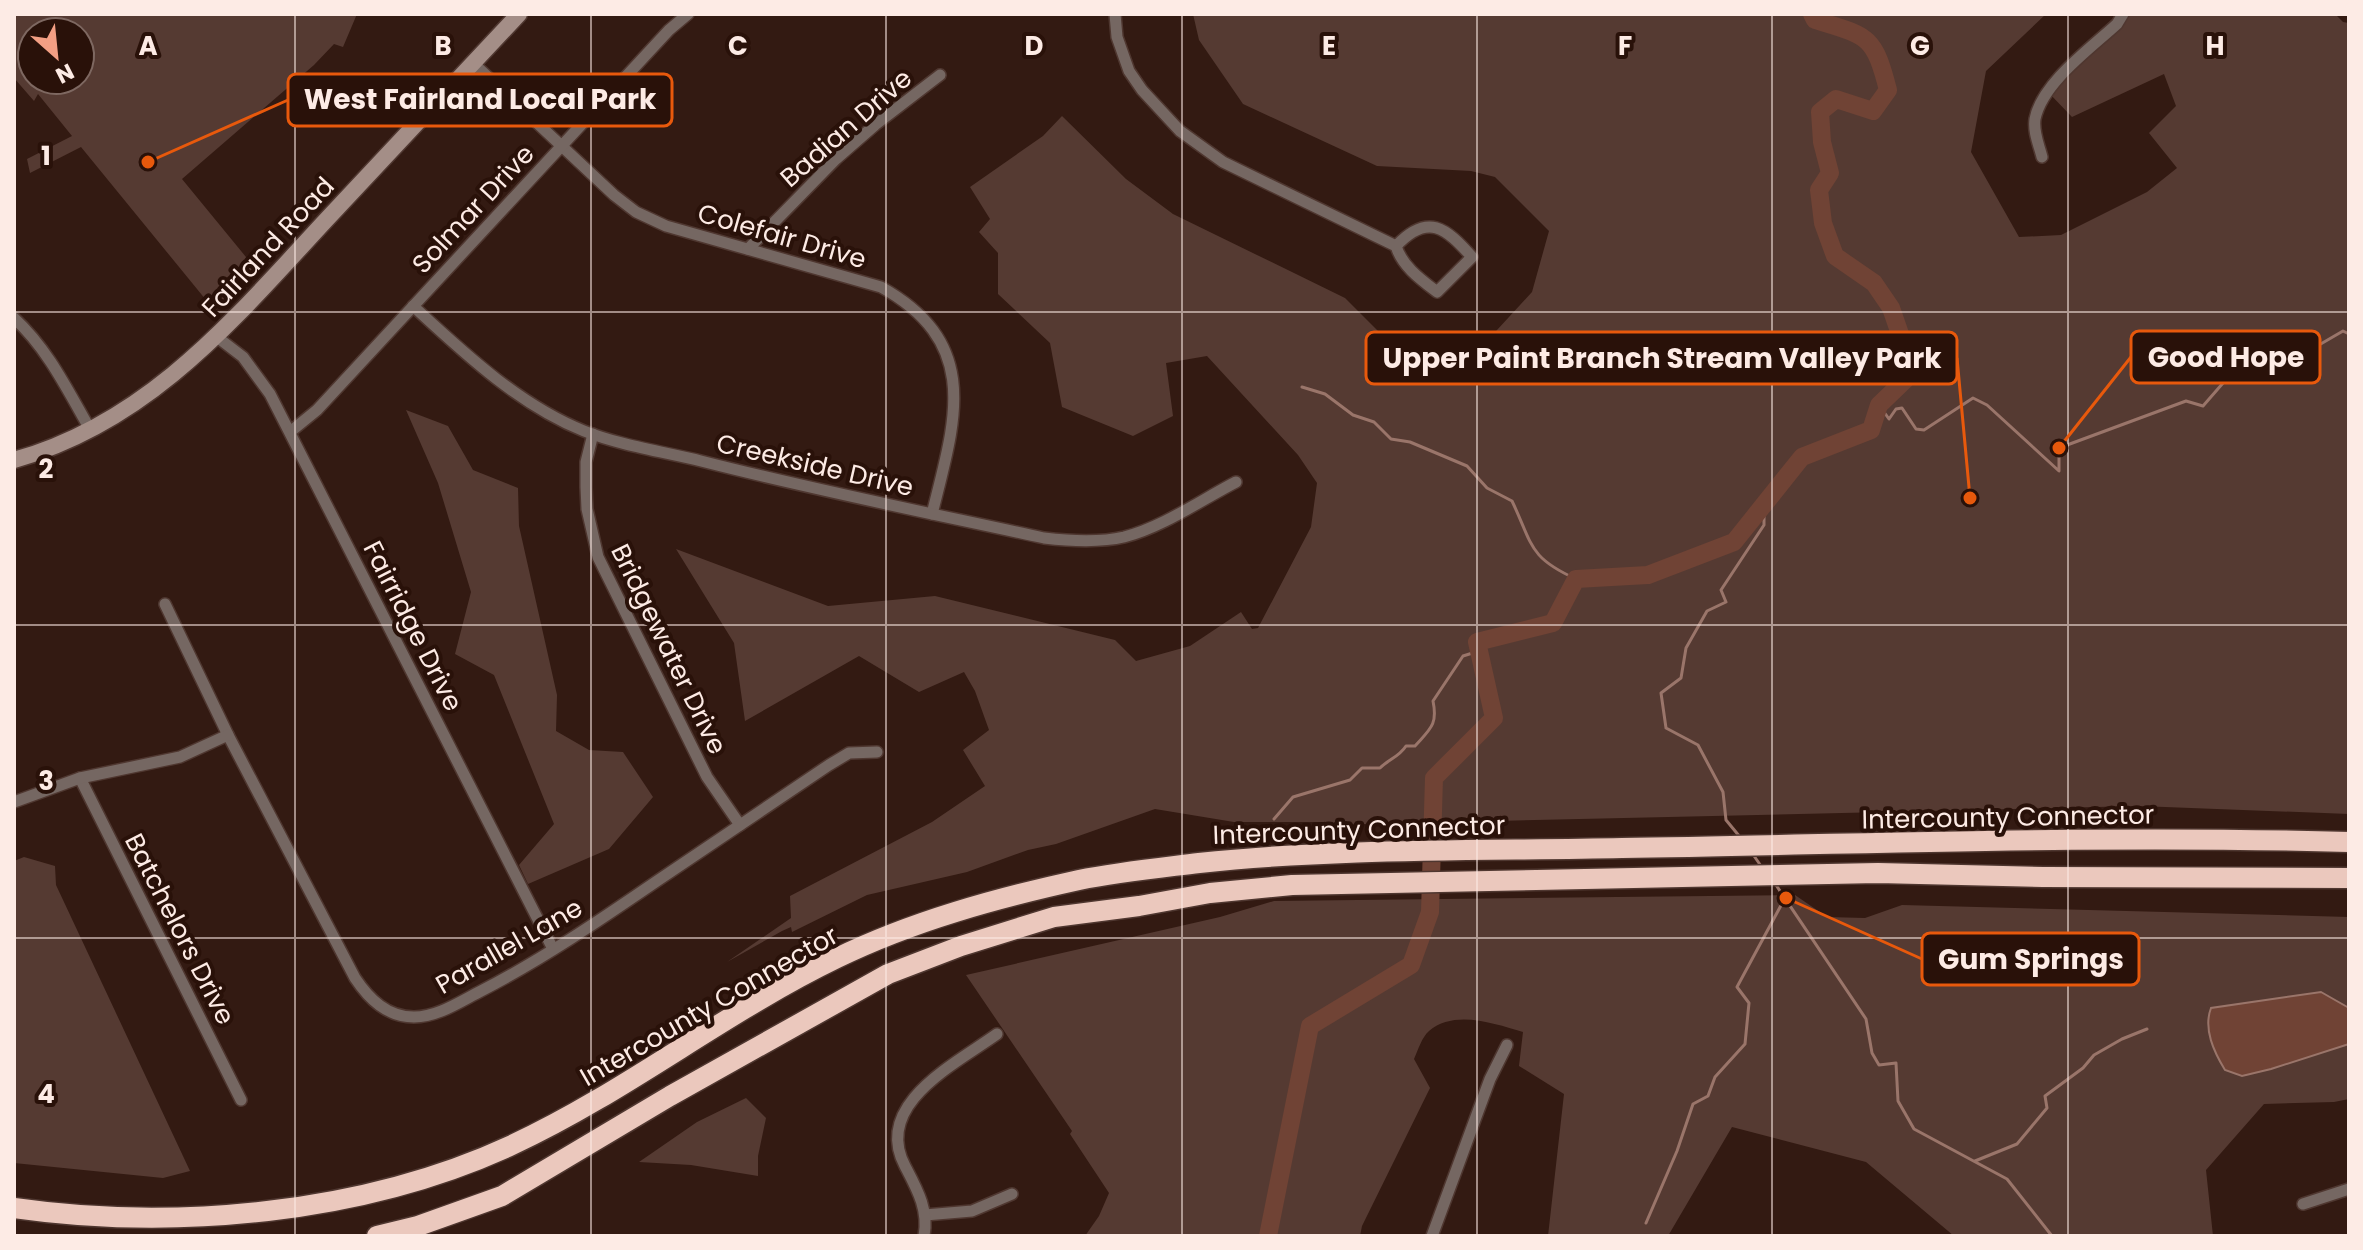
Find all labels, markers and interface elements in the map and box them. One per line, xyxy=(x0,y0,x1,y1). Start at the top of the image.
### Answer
north arrow xyxy=(16,16,96,96)
text: A xyxy=(138,28,158,64)
text: B xyxy=(434,28,452,64)
text: C xyxy=(728,28,748,64)
text: D xyxy=(1025,28,1044,64)
text: E xyxy=(1322,28,1336,64)
text: F xyxy=(1618,28,1632,64)
text: G xyxy=(1910,28,1930,64)
text: H xyxy=(2205,28,2225,64)
text: N xyxy=(50,56,79,91)
street label: Badian Drive xyxy=(772,61,920,195)
callout: West Fairland Local Park xyxy=(288,74,672,126)
text: West Fairland Local Park xyxy=(304,80,657,119)
street label: Solmar Drive xyxy=(404,137,542,281)
text: 1 xyxy=(41,138,51,174)
street label: Fairland Road xyxy=(194,169,342,325)
street label: Colefair Drive xyxy=(694,195,870,277)
callout: Good Hope xyxy=(2131,331,2320,383)
callout: Upper Paint Branch Stream Valley Park xyxy=(1366,332,1957,384)
text: Good Hope xyxy=(2148,338,2304,377)
text: Upper Paint Branch Stream Valley Park xyxy=(1383,339,1942,378)
street label: Creekside Drive xyxy=(713,425,917,505)
text: 2 xyxy=(39,451,54,487)
street label: Fairridge Drive xyxy=(355,535,471,717)
street label: Bridgewater Drive xyxy=(602,538,736,760)
text: 3 xyxy=(38,763,54,799)
street label: Intercounty Connector xyxy=(1861,796,2155,838)
street label: Intercounty Connector xyxy=(1212,807,1506,853)
street label: Batchelors Drive xyxy=(116,827,244,1031)
street label: Parallel Lane xyxy=(429,889,589,1003)
street label: Intercounty Connector xyxy=(573,917,845,1095)
callout: Gum Springs xyxy=(1922,933,2139,985)
text: Gum Springs xyxy=(1938,940,2124,979)
text: 4 xyxy=(37,1076,55,1112)

